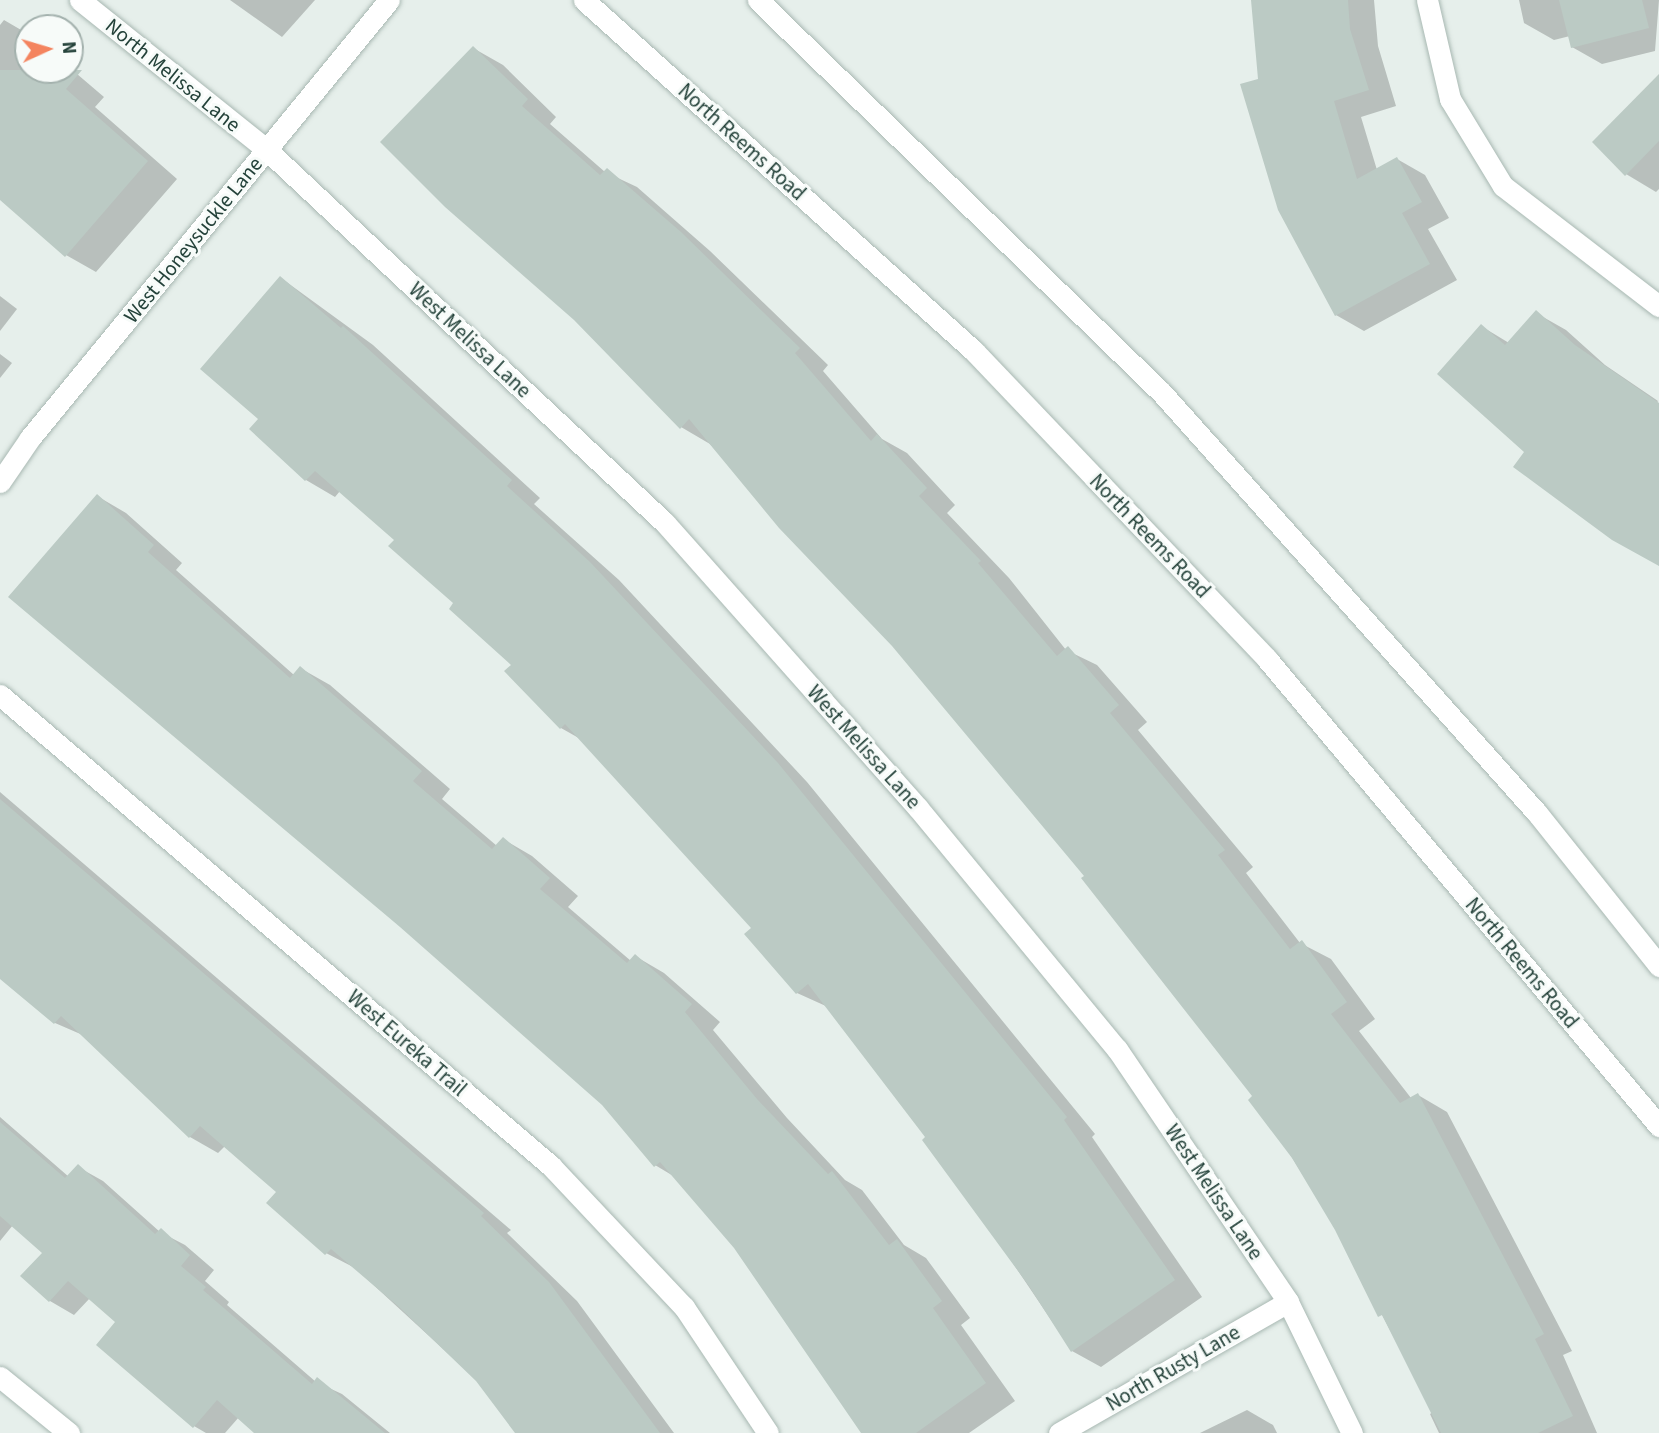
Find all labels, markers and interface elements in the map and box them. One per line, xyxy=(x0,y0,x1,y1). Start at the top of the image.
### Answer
street label: North Melissa Lane xyxy=(100,13,246,137)
north arrow xyxy=(14,14,84,84)
text: N xyxy=(55,40,82,55)
street label: North Reems Road xyxy=(673,78,811,206)
street label: West Honeysuckle Lane xyxy=(118,152,268,328)
street label: West Melissa Lane xyxy=(404,277,536,403)
street label: North Reems Road xyxy=(1084,469,1216,603)
street label: West Melissa Lane xyxy=(802,680,926,814)
street label: North Reems Road xyxy=(1460,892,1584,1034)
street label: West Eureka Trail xyxy=(342,984,472,1102)
street label: West Melissa Lane xyxy=(1159,1120,1269,1264)
street label: North Rusty Lane xyxy=(1102,1319,1244,1417)

